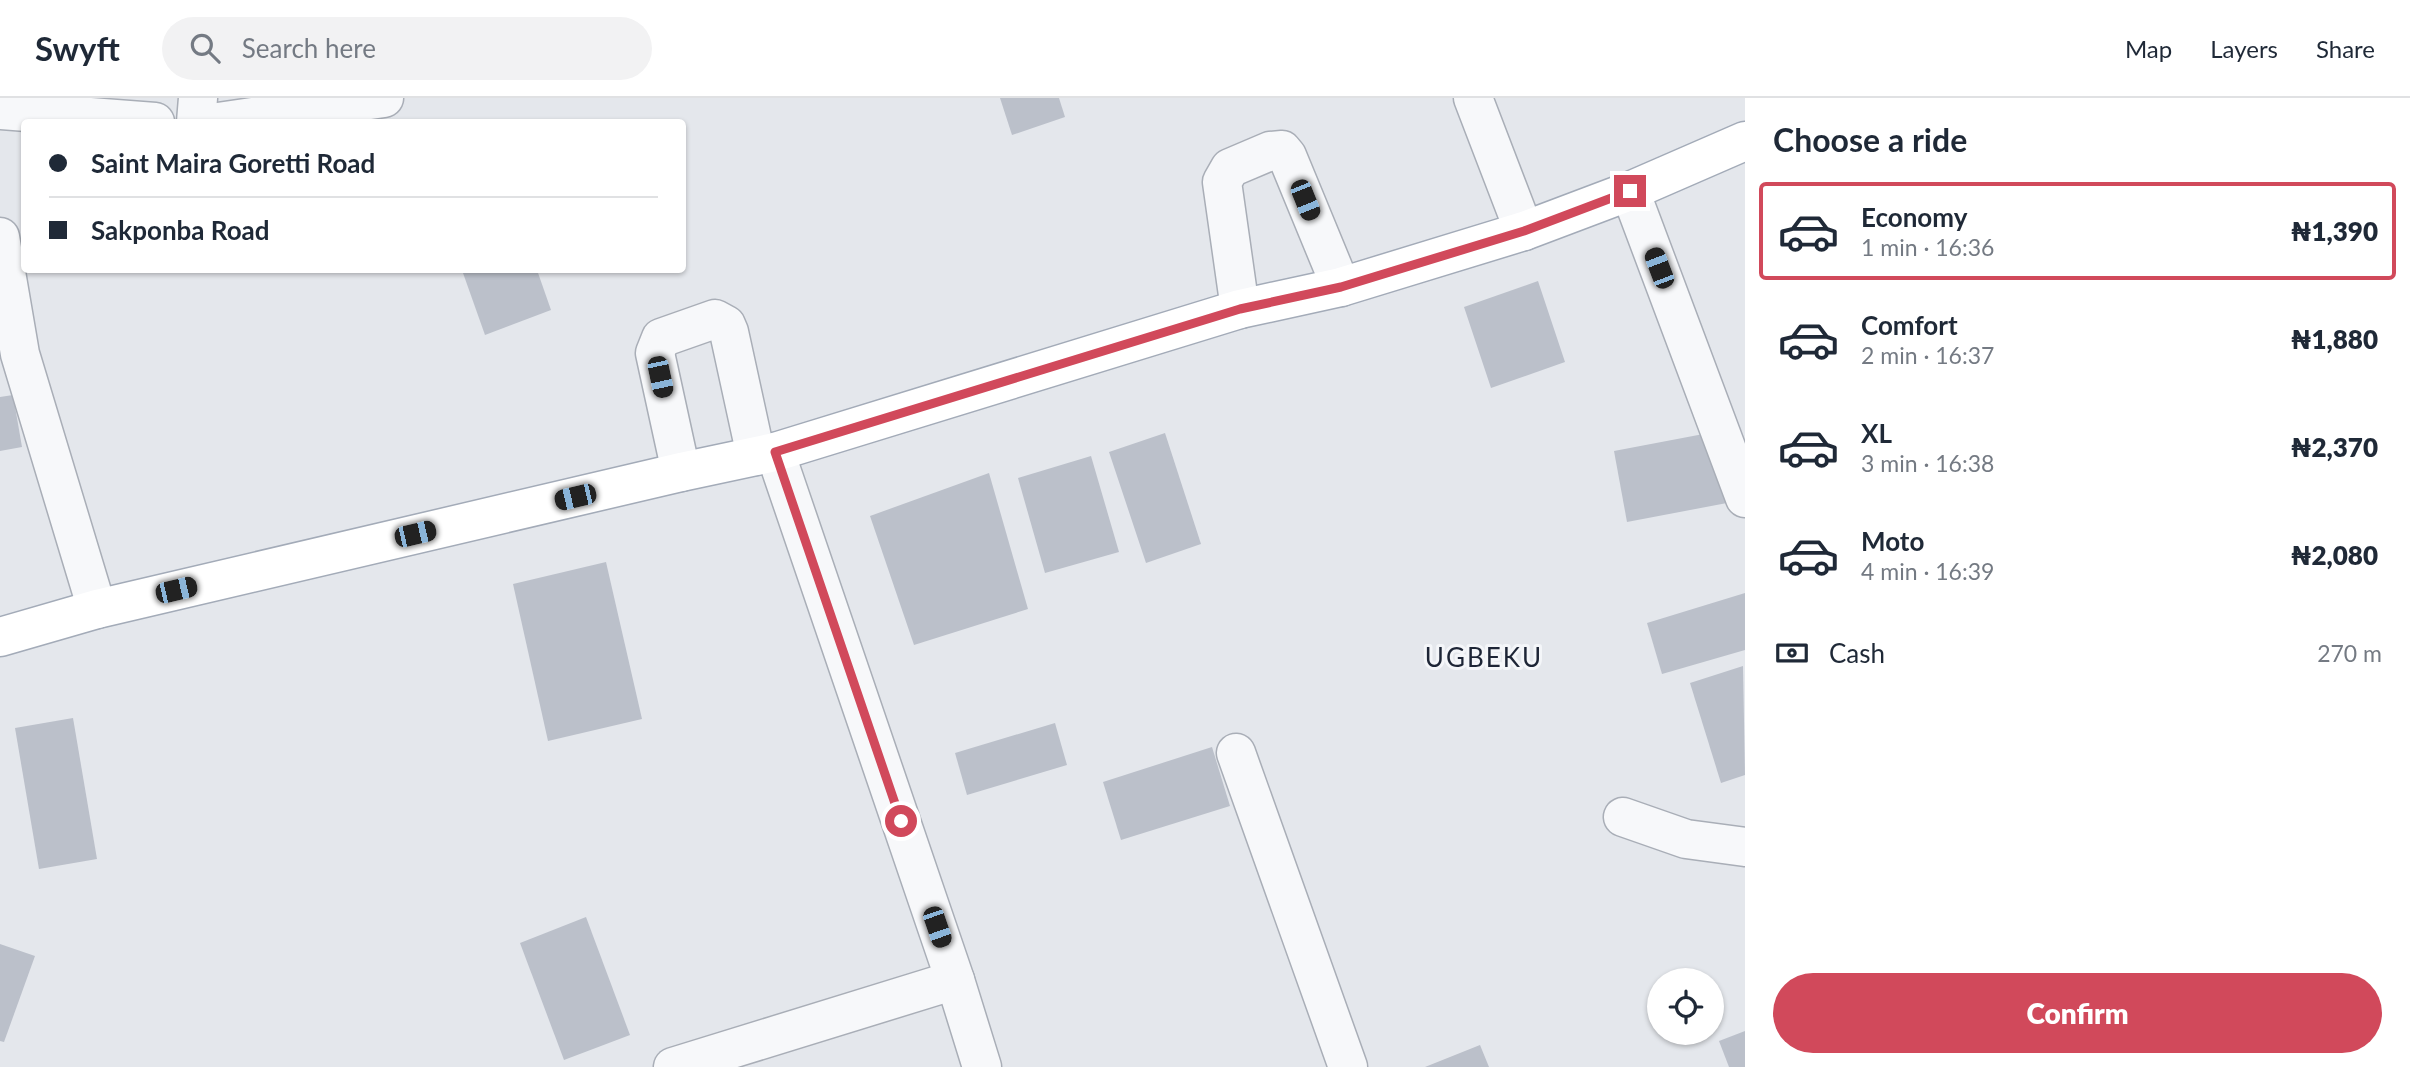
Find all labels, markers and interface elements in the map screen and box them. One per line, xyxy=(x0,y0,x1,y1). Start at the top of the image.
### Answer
search box xyxy=(162,17,652,80)
text: Swyft xyxy=(35,28,120,68)
icon: search xyxy=(186,29,224,67)
text: Search here xyxy=(242,32,376,64)
text: Map xyxy=(2125,34,2172,63)
text: Layers xyxy=(2210,34,2278,63)
text: Share xyxy=(2316,34,2375,63)
text: Choose a ride xyxy=(1773,120,1967,159)
text: Saint Maira Goretti Road xyxy=(91,147,375,179)
route end xyxy=(1614,175,1646,207)
car xyxy=(1288,177,1323,223)
icon: car xyxy=(1777,200,1840,263)
text: Economy xyxy=(1861,201,1967,233)
text: Sakponba Road xyxy=(91,214,270,246)
text: ₦1,390 xyxy=(2291,215,2378,247)
text: 1 min · 16:36 xyxy=(1861,233,1994,261)
car xyxy=(1642,245,1677,291)
icon: car xyxy=(1777,308,1840,371)
text: Comfort xyxy=(1861,309,1958,341)
text: ₦1,880 xyxy=(2291,323,2378,355)
text: 2 min · 16:37 xyxy=(1861,341,1994,369)
car xyxy=(646,354,675,400)
icon: car xyxy=(1777,416,1840,479)
text: XL xyxy=(1861,417,1892,449)
text: ₦2,370 xyxy=(2291,431,2378,463)
text: 3 min · 16:38 xyxy=(1861,449,1994,477)
car xyxy=(553,482,598,512)
car xyxy=(393,519,438,549)
icon: car xyxy=(1777,524,1840,587)
text: Moto xyxy=(1861,525,1924,557)
text: ₦2,080 xyxy=(2291,539,2378,571)
text: 4 min · 16:39 xyxy=(1861,557,1994,585)
car xyxy=(154,575,199,605)
icon: cash xyxy=(1773,634,1811,672)
text: Cash xyxy=(1829,637,1885,669)
text: 270 m xyxy=(2317,639,2382,667)
district label: UGBEKU xyxy=(1425,641,1543,673)
route start xyxy=(885,805,917,837)
car xyxy=(921,904,954,950)
map controls xyxy=(1647,968,1724,1045)
button: locate xyxy=(1647,968,1724,1045)
button: Confirm xyxy=(1773,973,2382,1053)

